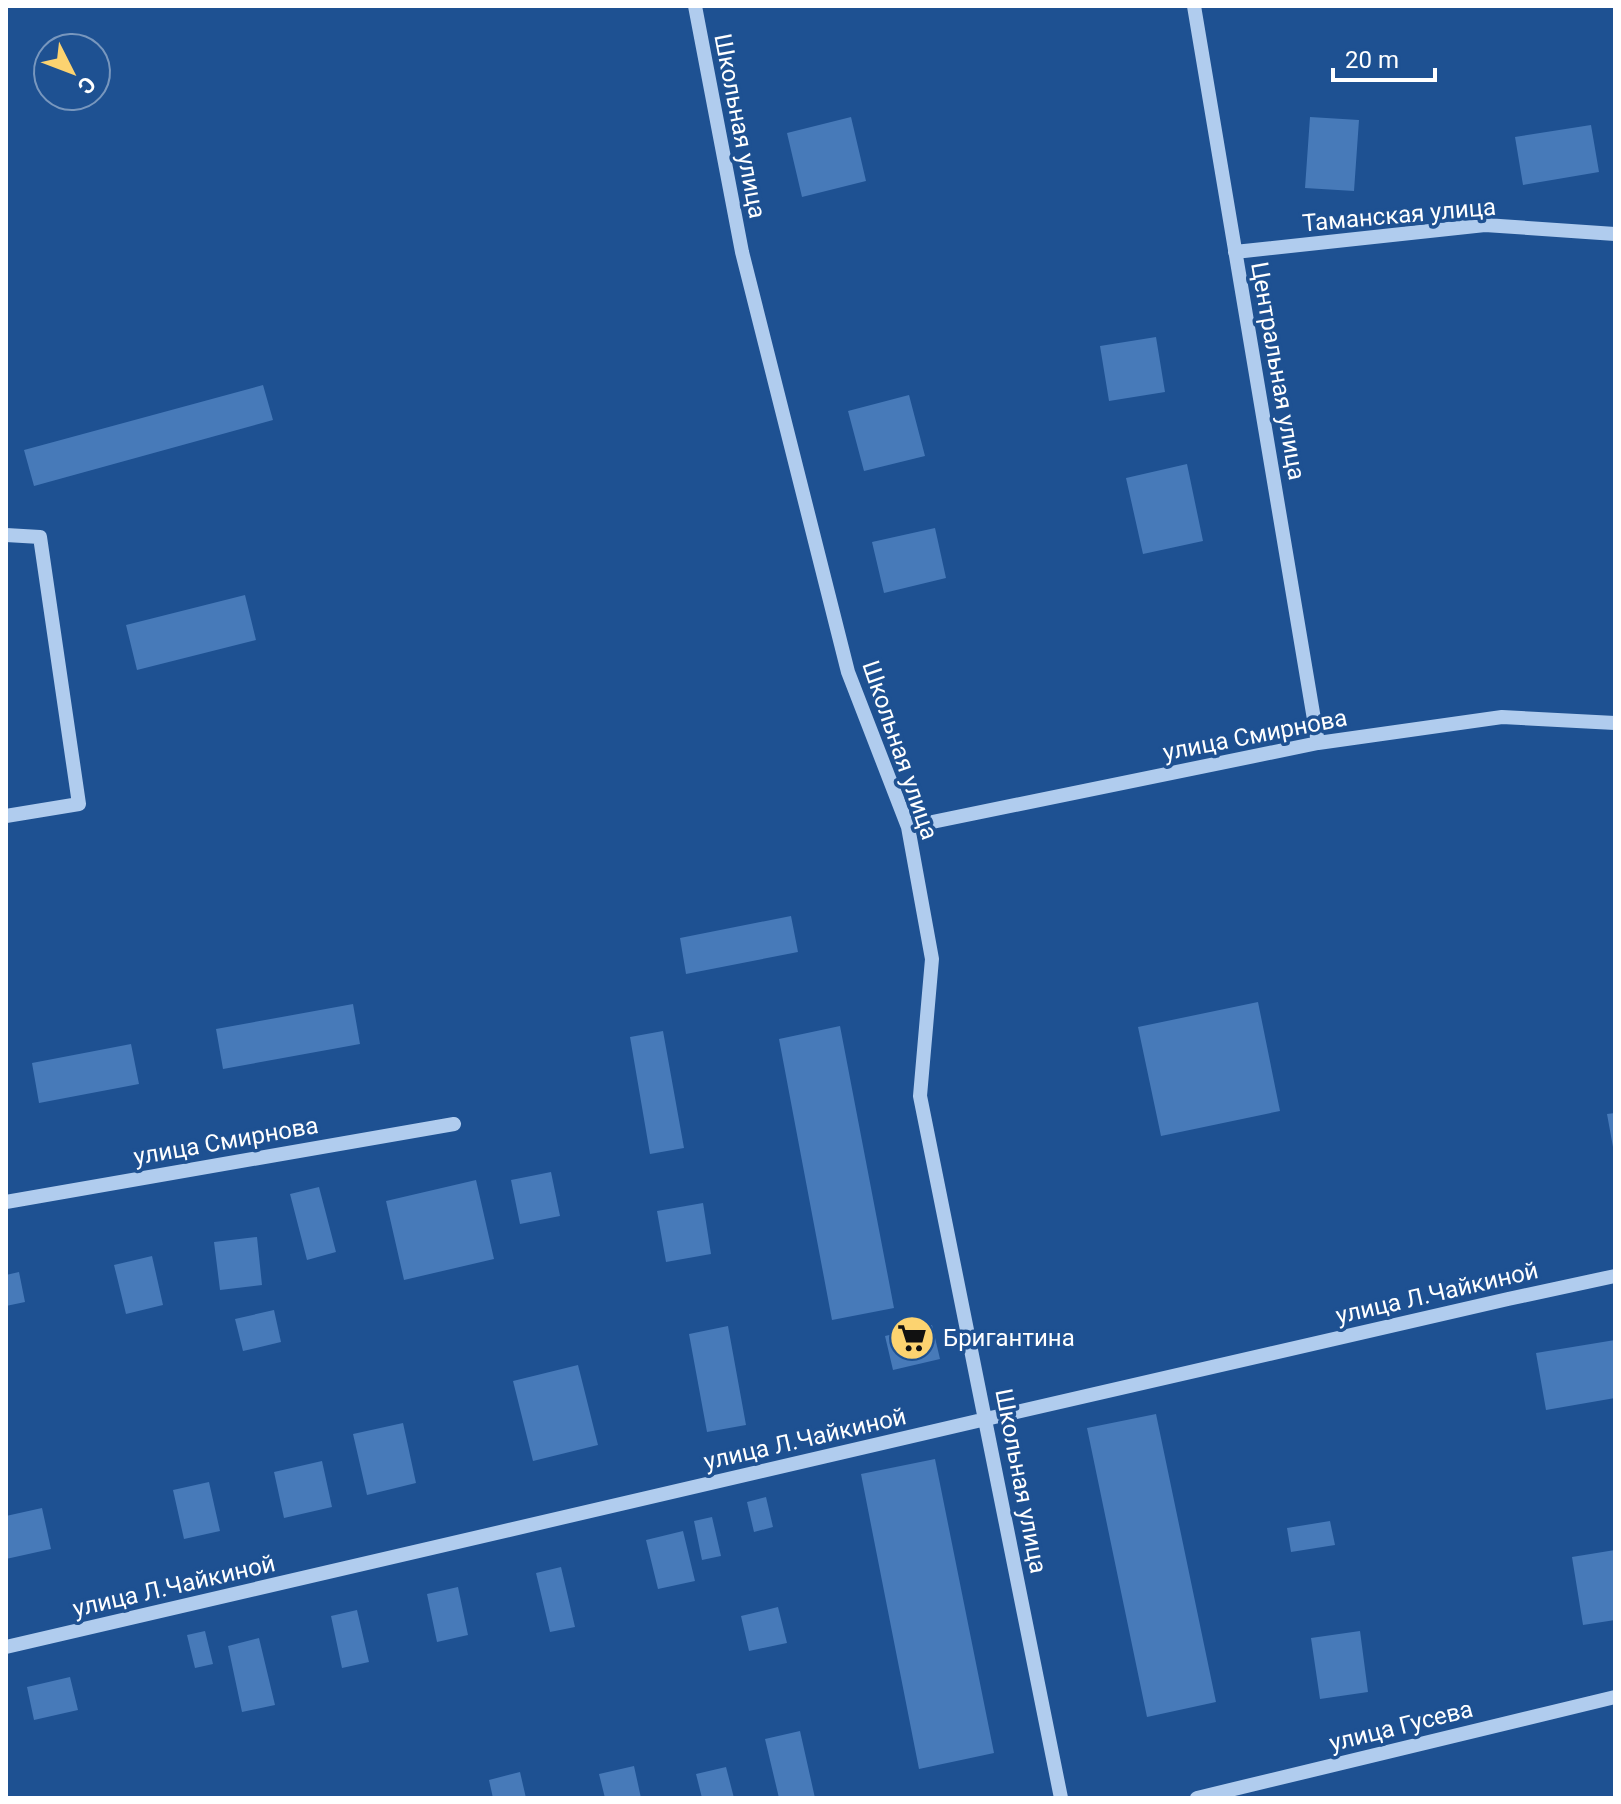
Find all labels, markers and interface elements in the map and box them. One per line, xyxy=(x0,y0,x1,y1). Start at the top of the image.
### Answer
street label: Школьная улица xyxy=(708,31,772,221)
north arrow xyxy=(32,32,112,112)
scale bar xyxy=(1333,32,1435,82)
text: 20 m xyxy=(1345,46,1399,74)
text: С xyxy=(72,71,101,99)
street label: Таманская улица xyxy=(1301,193,1497,237)
street label: Центральная улица xyxy=(1245,260,1311,482)
street label: Школьная улица xyxy=(856,657,944,843)
street label: улица Смирнова xyxy=(1161,703,1349,767)
street label: улица Смирнова xyxy=(132,1111,320,1171)
street label: улица Л.Чайкиной xyxy=(1333,1256,1541,1330)
supermarket icon: Бригантина xyxy=(888,1314,936,1362)
place label: Бригантина xyxy=(943,1324,1075,1352)
street label: Школьная улица xyxy=(989,1386,1053,1576)
street label: улица Л.Чайкиной xyxy=(701,1402,909,1476)
street label: улица Л.Чайкиной xyxy=(70,1549,278,1623)
street label: улица Гусева xyxy=(1326,1695,1476,1757)

